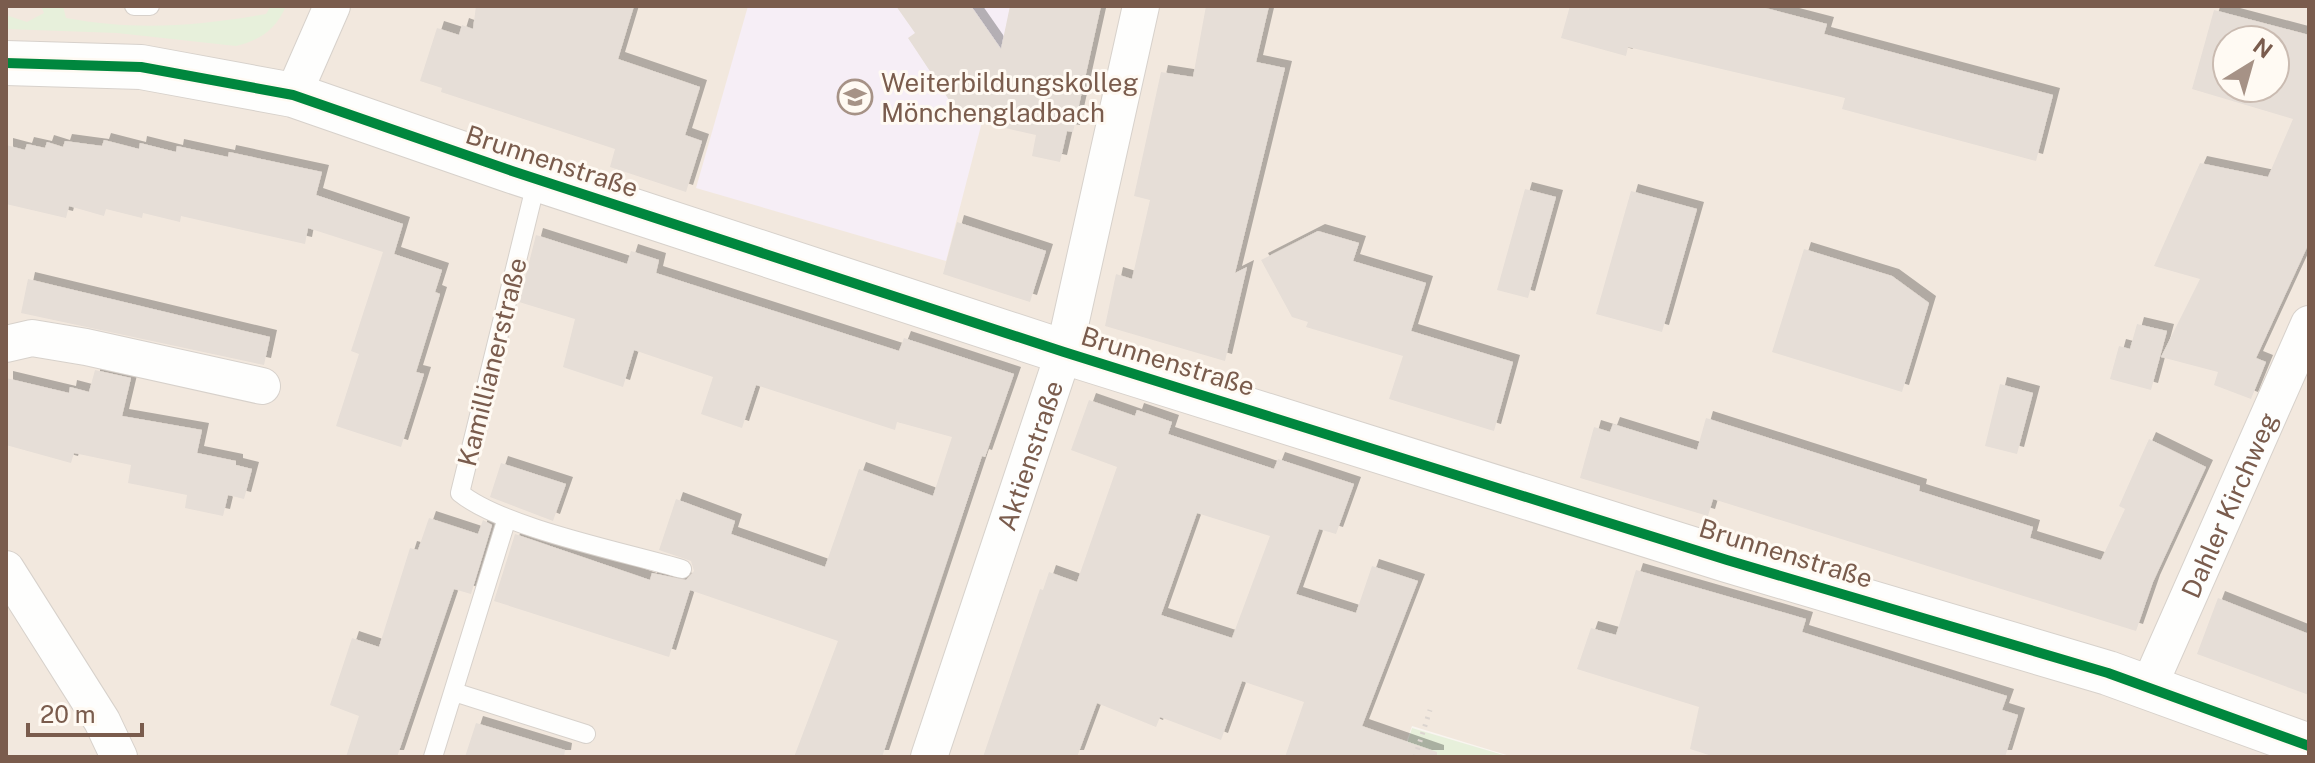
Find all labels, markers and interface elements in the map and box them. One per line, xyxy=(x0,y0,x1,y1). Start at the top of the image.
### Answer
north arrow xyxy=(2211,24,2291,104)
text: N xyxy=(2248,32,2278,64)
place label: Weiterbildungskolleg Mönchengladbach xyxy=(881,67,1139,128)
school or university icon: Weiterbildungskolleg Mönchengladbach xyxy=(836,78,874,116)
street label: Brunnenstraße xyxy=(462,119,642,203)
street label: Kamillianerstraße xyxy=(451,254,533,470)
street label: Brunnenstraße xyxy=(1078,320,1258,402)
street label: Aktienstraße xyxy=(990,376,1069,534)
street label: Dahler Kirchweg xyxy=(2175,407,2284,602)
street label: Brunnenstraße xyxy=(1696,512,1876,594)
scale bar xyxy=(28,687,142,737)
text: 20 m xyxy=(40,700,96,728)

